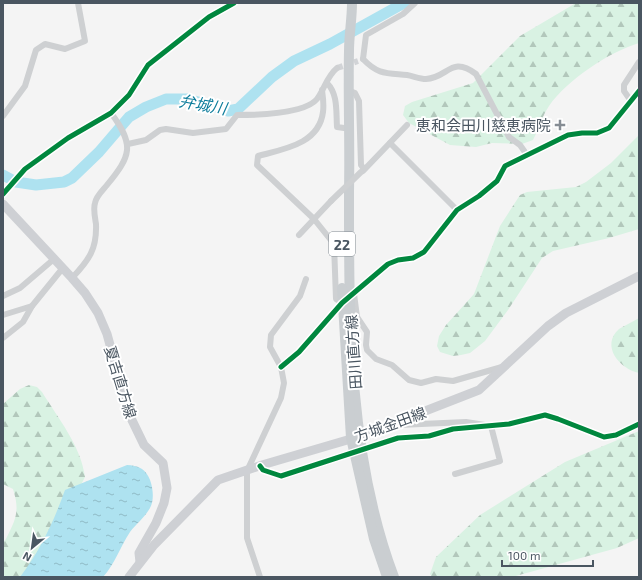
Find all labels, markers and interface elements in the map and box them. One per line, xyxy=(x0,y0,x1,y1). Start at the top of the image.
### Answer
water label: 弁城川 xyxy=(178,90,230,118)
place label: 恵和会田川慈恵病院 xyxy=(416,116,551,134)
marker: 恵和会田川慈恵病院 xyxy=(554,119,566,131)
road number: 22 xyxy=(329,232,355,256)
street label: 田川直方線 xyxy=(341,314,365,390)
street label: 夏吉直方線 xyxy=(101,343,141,421)
street label: 方城金田線 xyxy=(352,403,428,445)
north arrow xyxy=(12,528,52,568)
scale bar xyxy=(502,542,593,568)
text: 100 m xyxy=(508,548,540,562)
text: N xyxy=(20,550,34,565)

